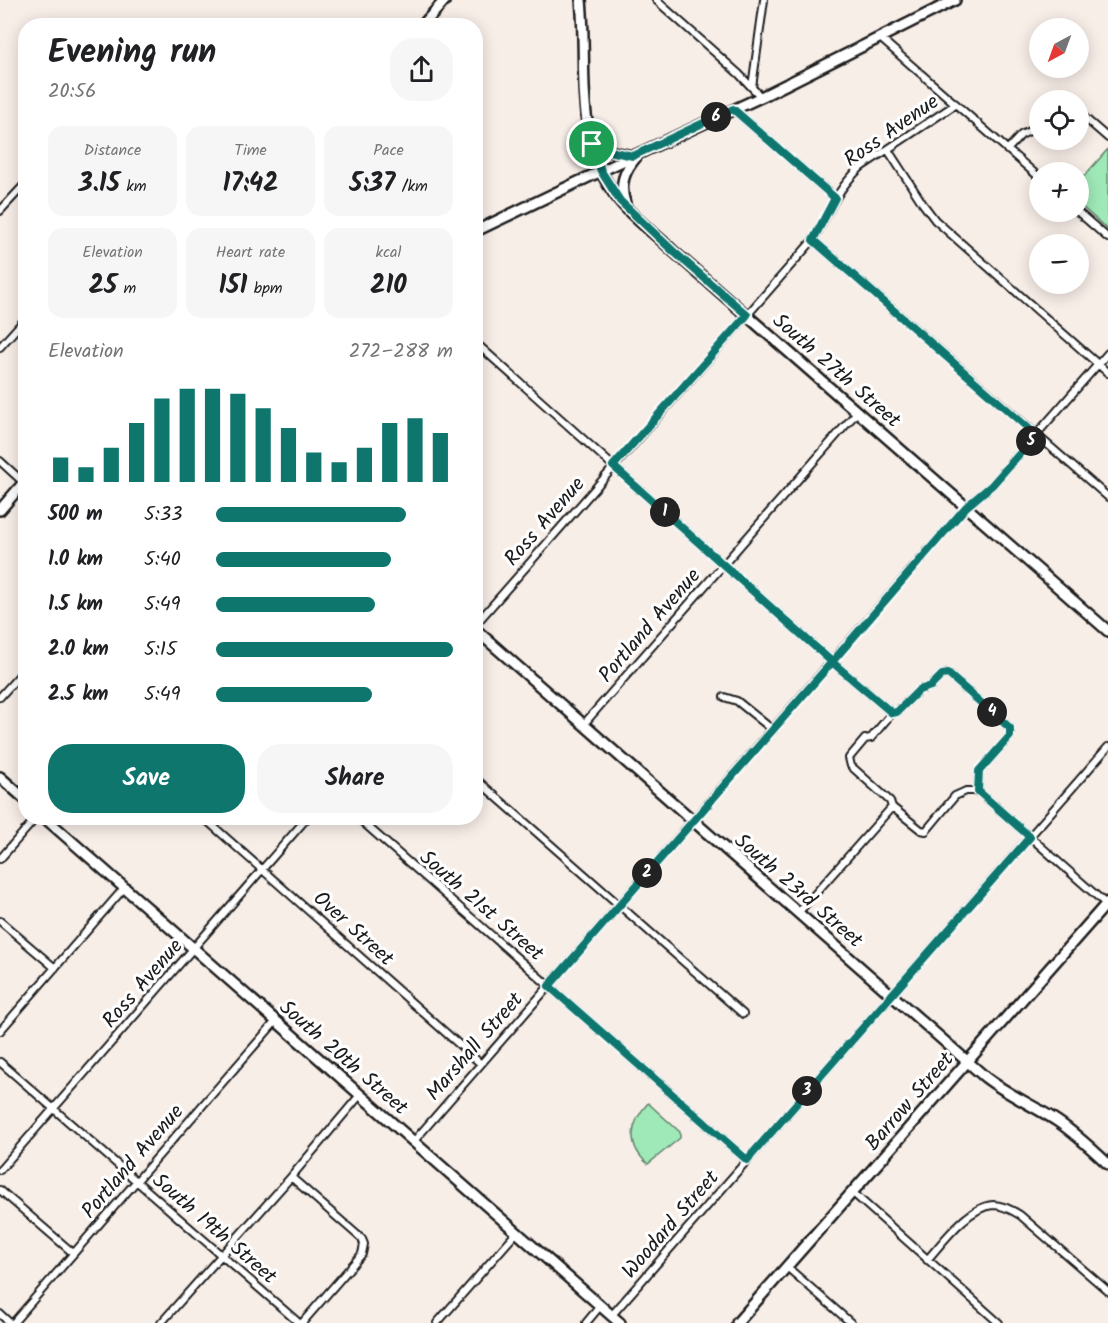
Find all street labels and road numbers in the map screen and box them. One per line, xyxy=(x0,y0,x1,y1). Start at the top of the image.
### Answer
street label: Ross Avenue xyxy=(837,86,947,176)
street label: South 27th Street xyxy=(764,306,908,437)
street label: Ross Avenue xyxy=(497,469,594,574)
street label: Portland Avenue xyxy=(591,561,710,691)
street label: South 23rd Street xyxy=(726,826,871,957)
street label: South 21st Street xyxy=(411,842,551,970)
street label: Over Street xyxy=(305,883,402,975)
street label: Ross Avenue xyxy=(95,931,192,1036)
street label: Marshall Street xyxy=(418,984,533,1109)
street label: South 20th Street xyxy=(271,992,416,1124)
street label: Barrow Street xyxy=(858,1044,963,1159)
street label: Portland Avenue xyxy=(74,1097,193,1227)
street label: Woodard Street xyxy=(614,1163,728,1287)
street label: South 19th Street xyxy=(144,1165,285,1293)

